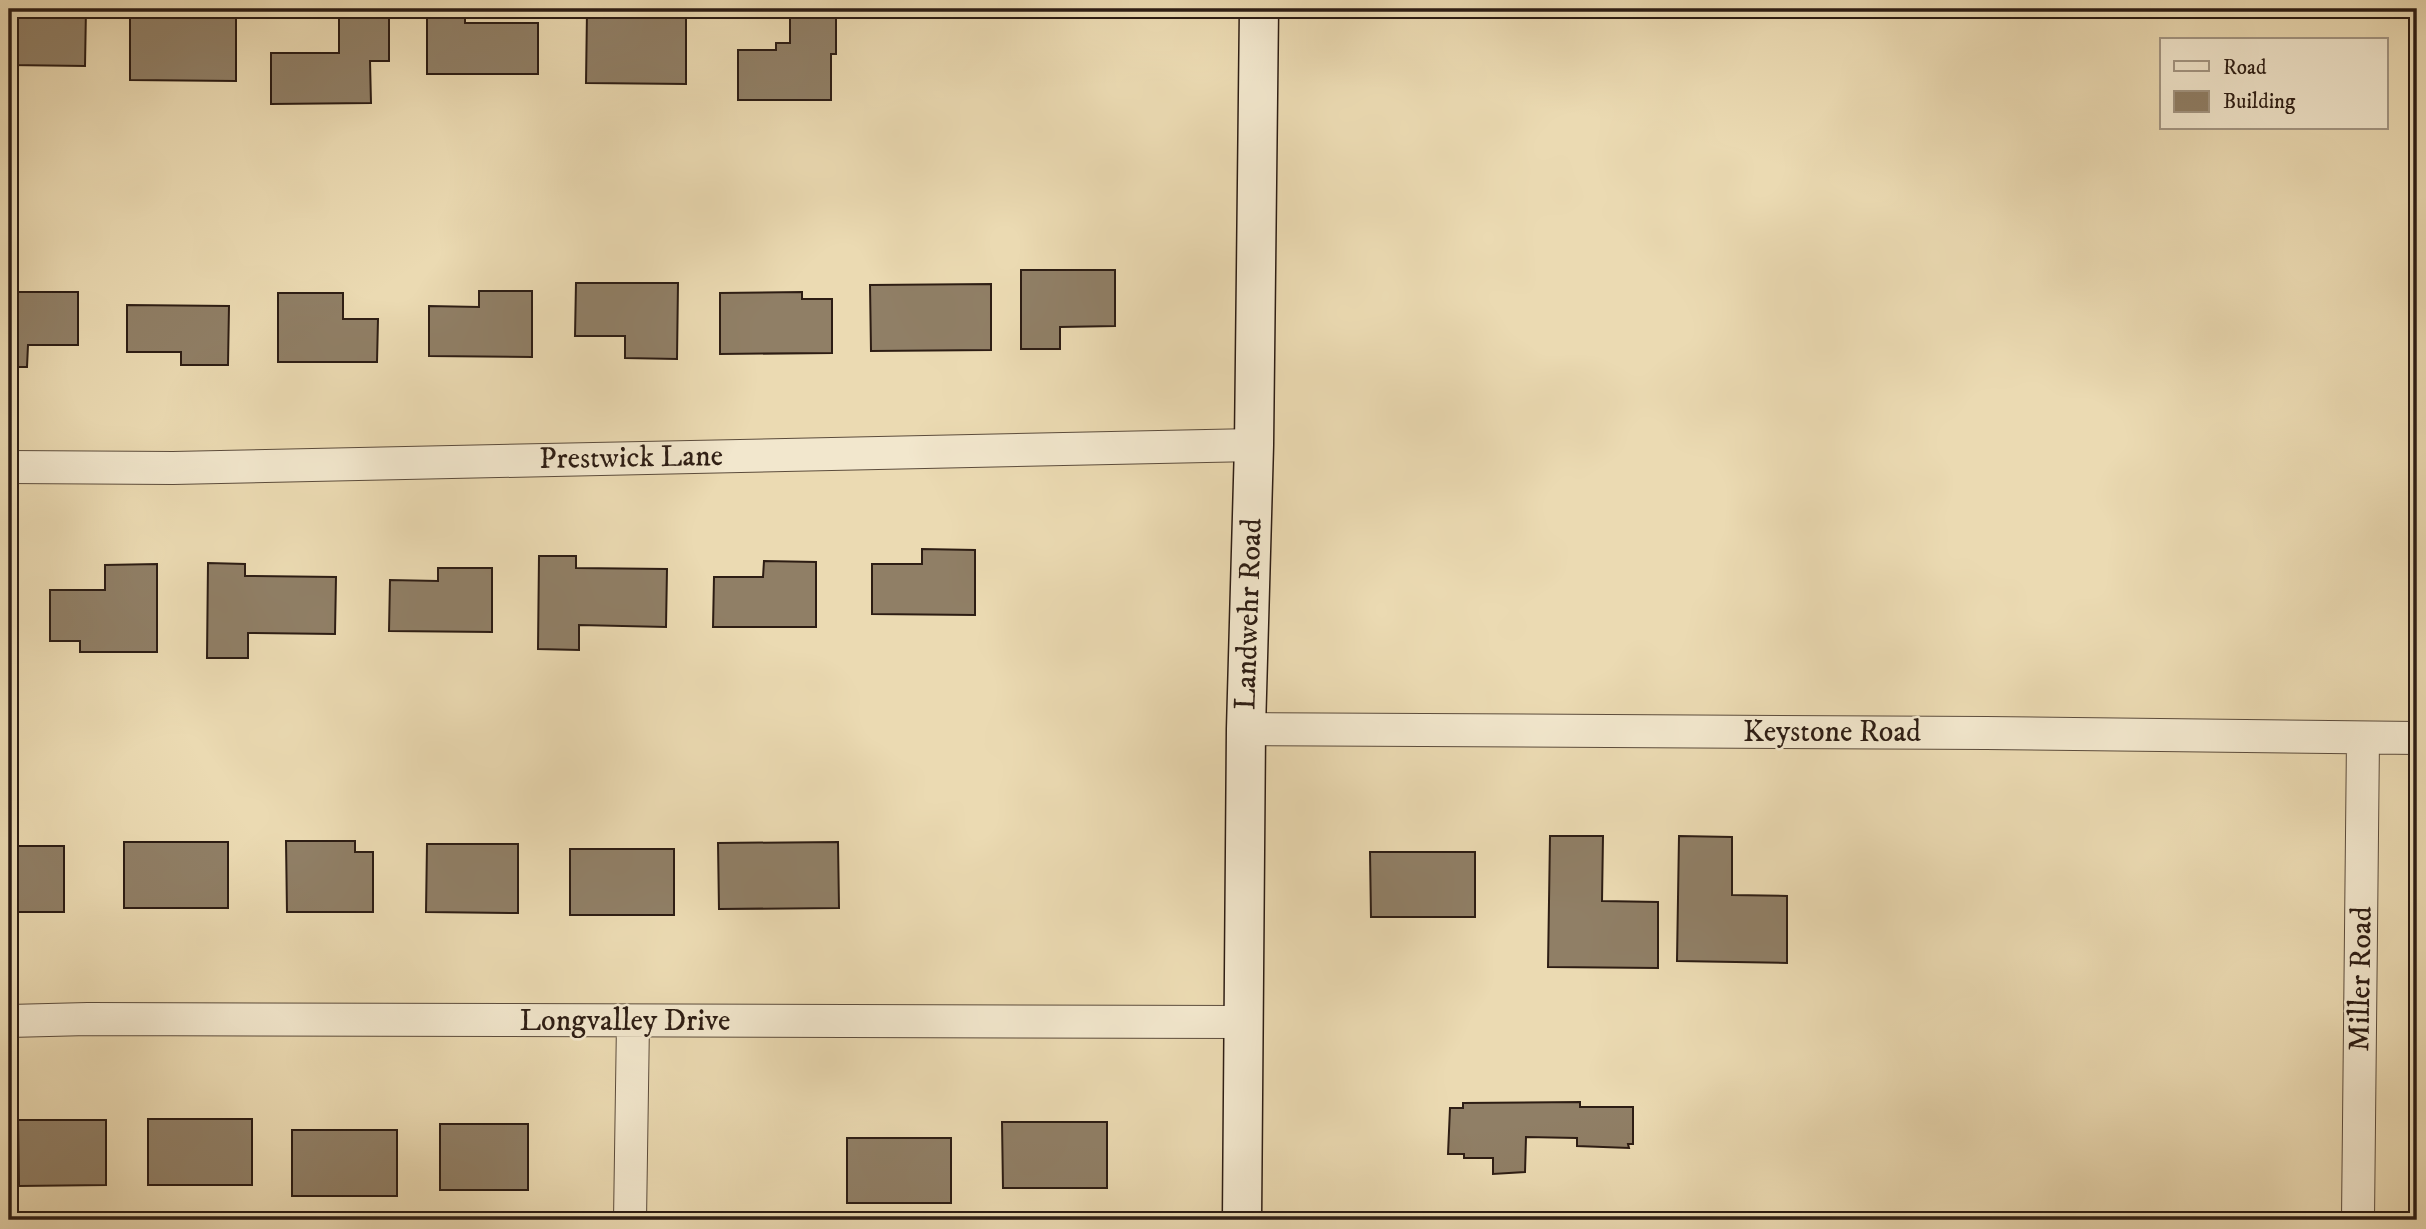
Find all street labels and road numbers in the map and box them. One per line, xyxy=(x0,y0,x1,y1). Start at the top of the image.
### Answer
street label: Prestwick Lane xyxy=(539,438,723,478)
street label: Landwehr Road xyxy=(1227,517,1271,711)
street label: Keystone Road xyxy=(1743,714,1921,751)
street label: Miller Road xyxy=(2341,906,2381,1052)
street label: Longvalley Drive xyxy=(519,1003,731,1040)

